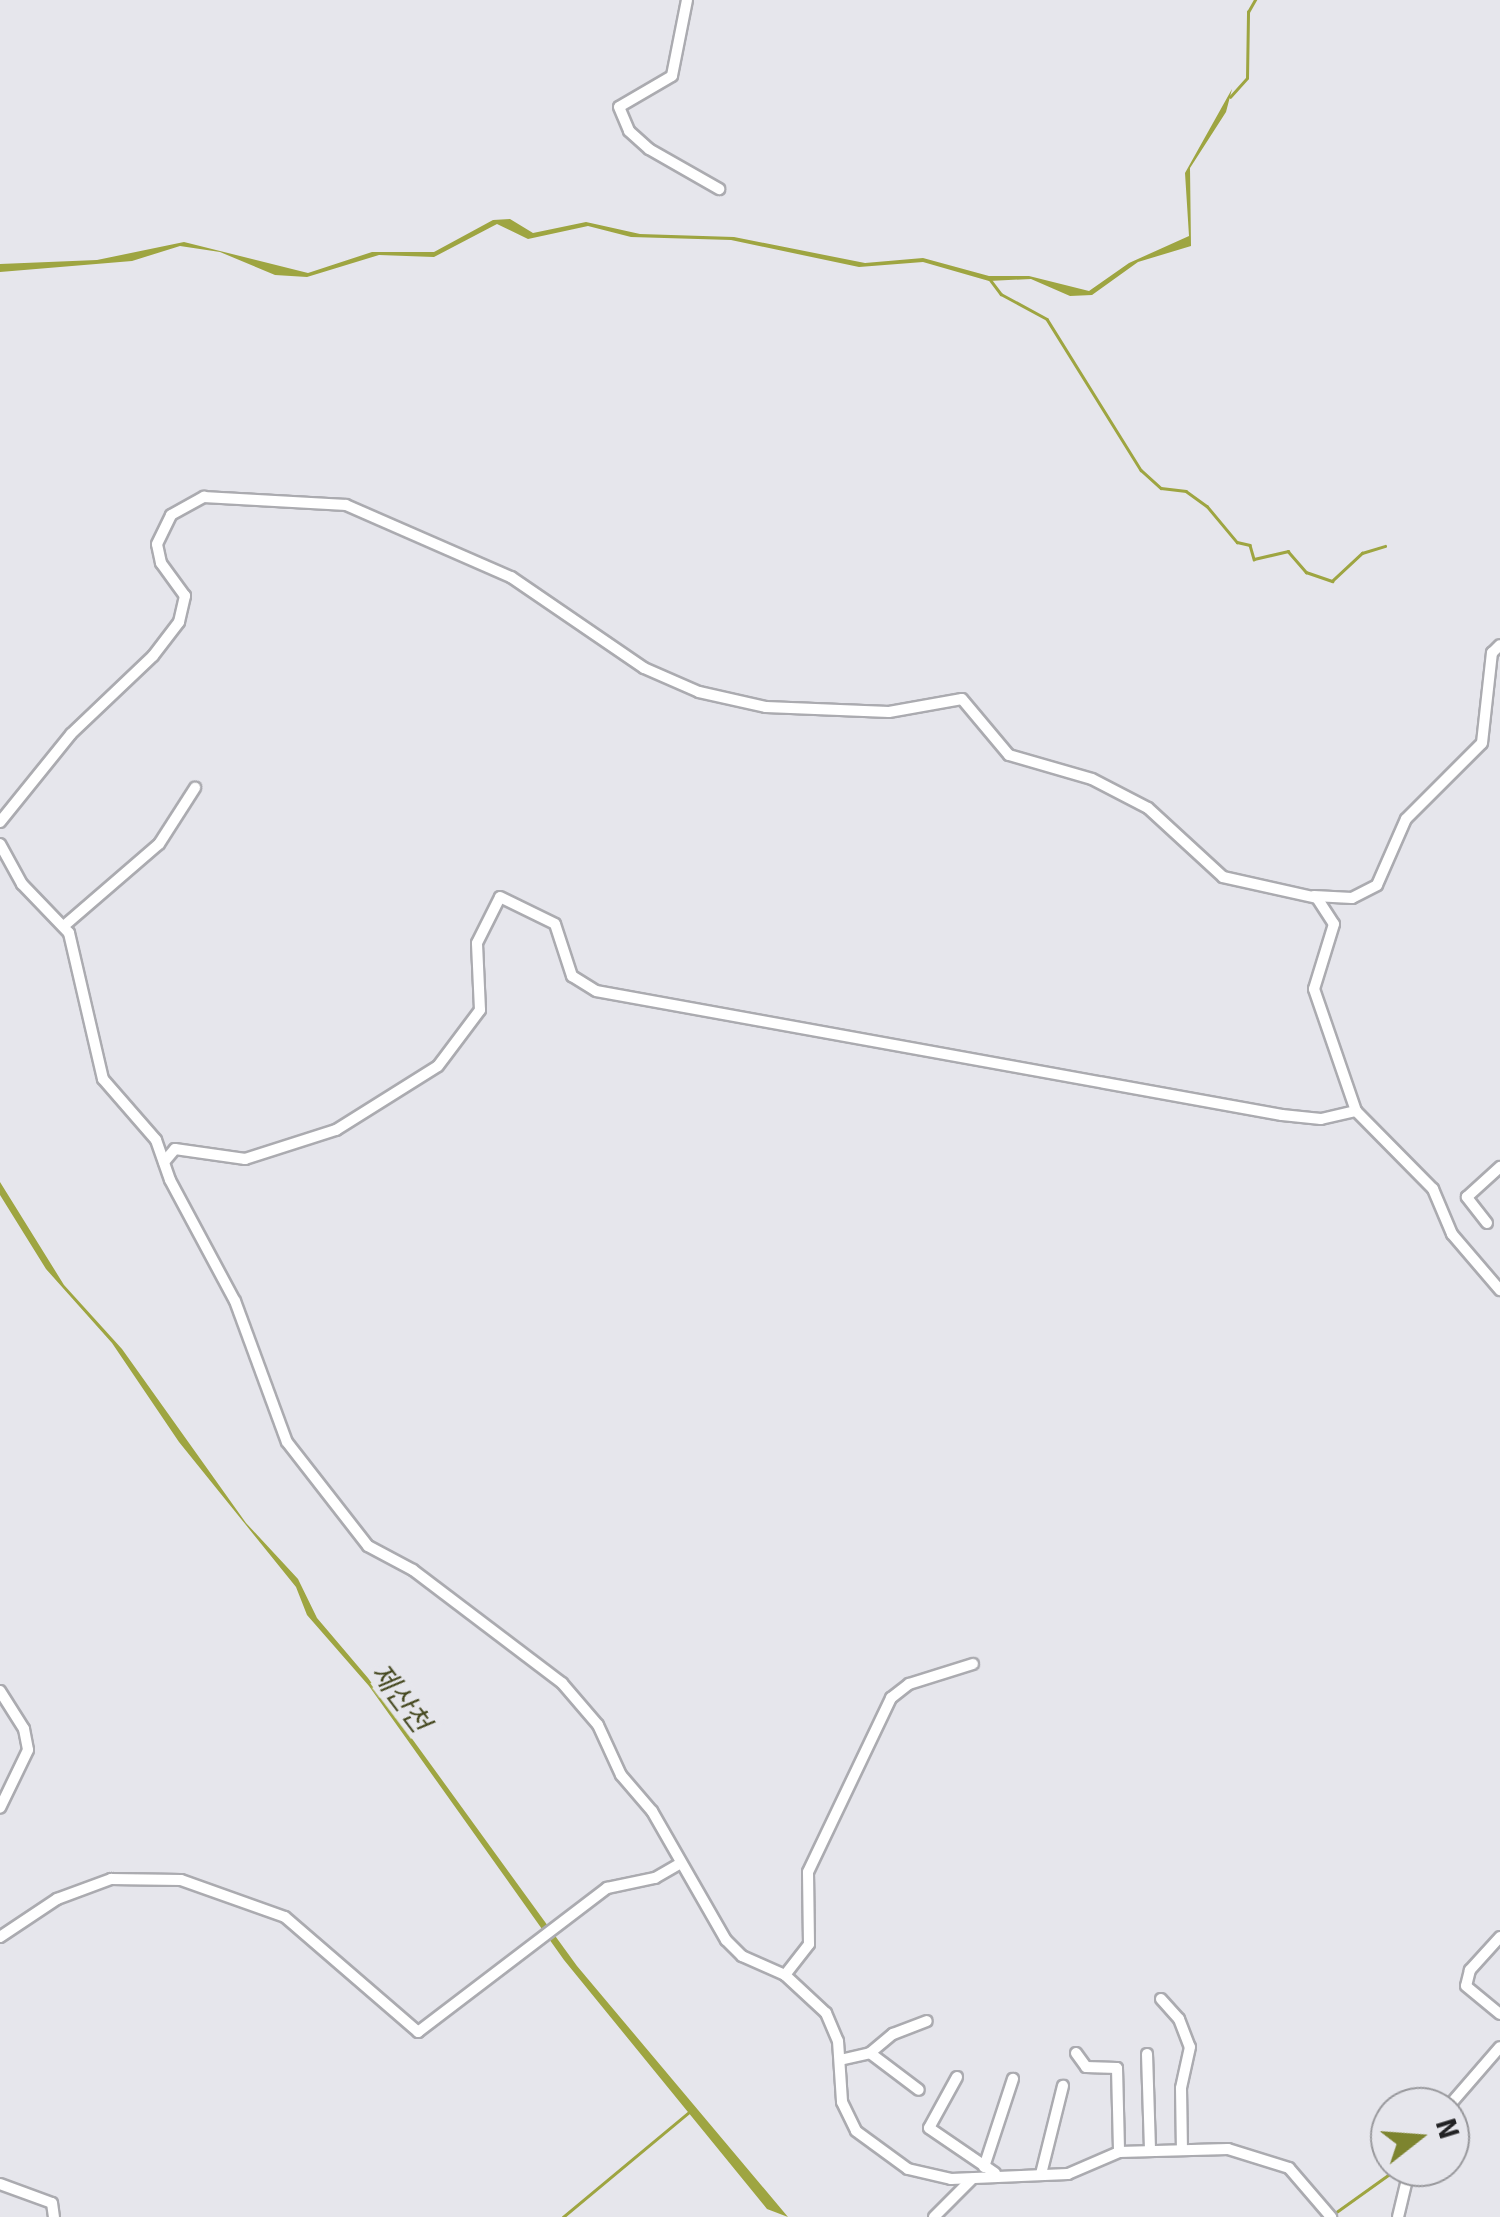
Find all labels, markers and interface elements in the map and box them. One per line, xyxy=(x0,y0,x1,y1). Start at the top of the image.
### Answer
water label: 제산천 xyxy=(363,1657,437,1739)
north arrow xyxy=(1370,2087,1470,2187)
text: N xyxy=(1428,2115,1466,2143)

